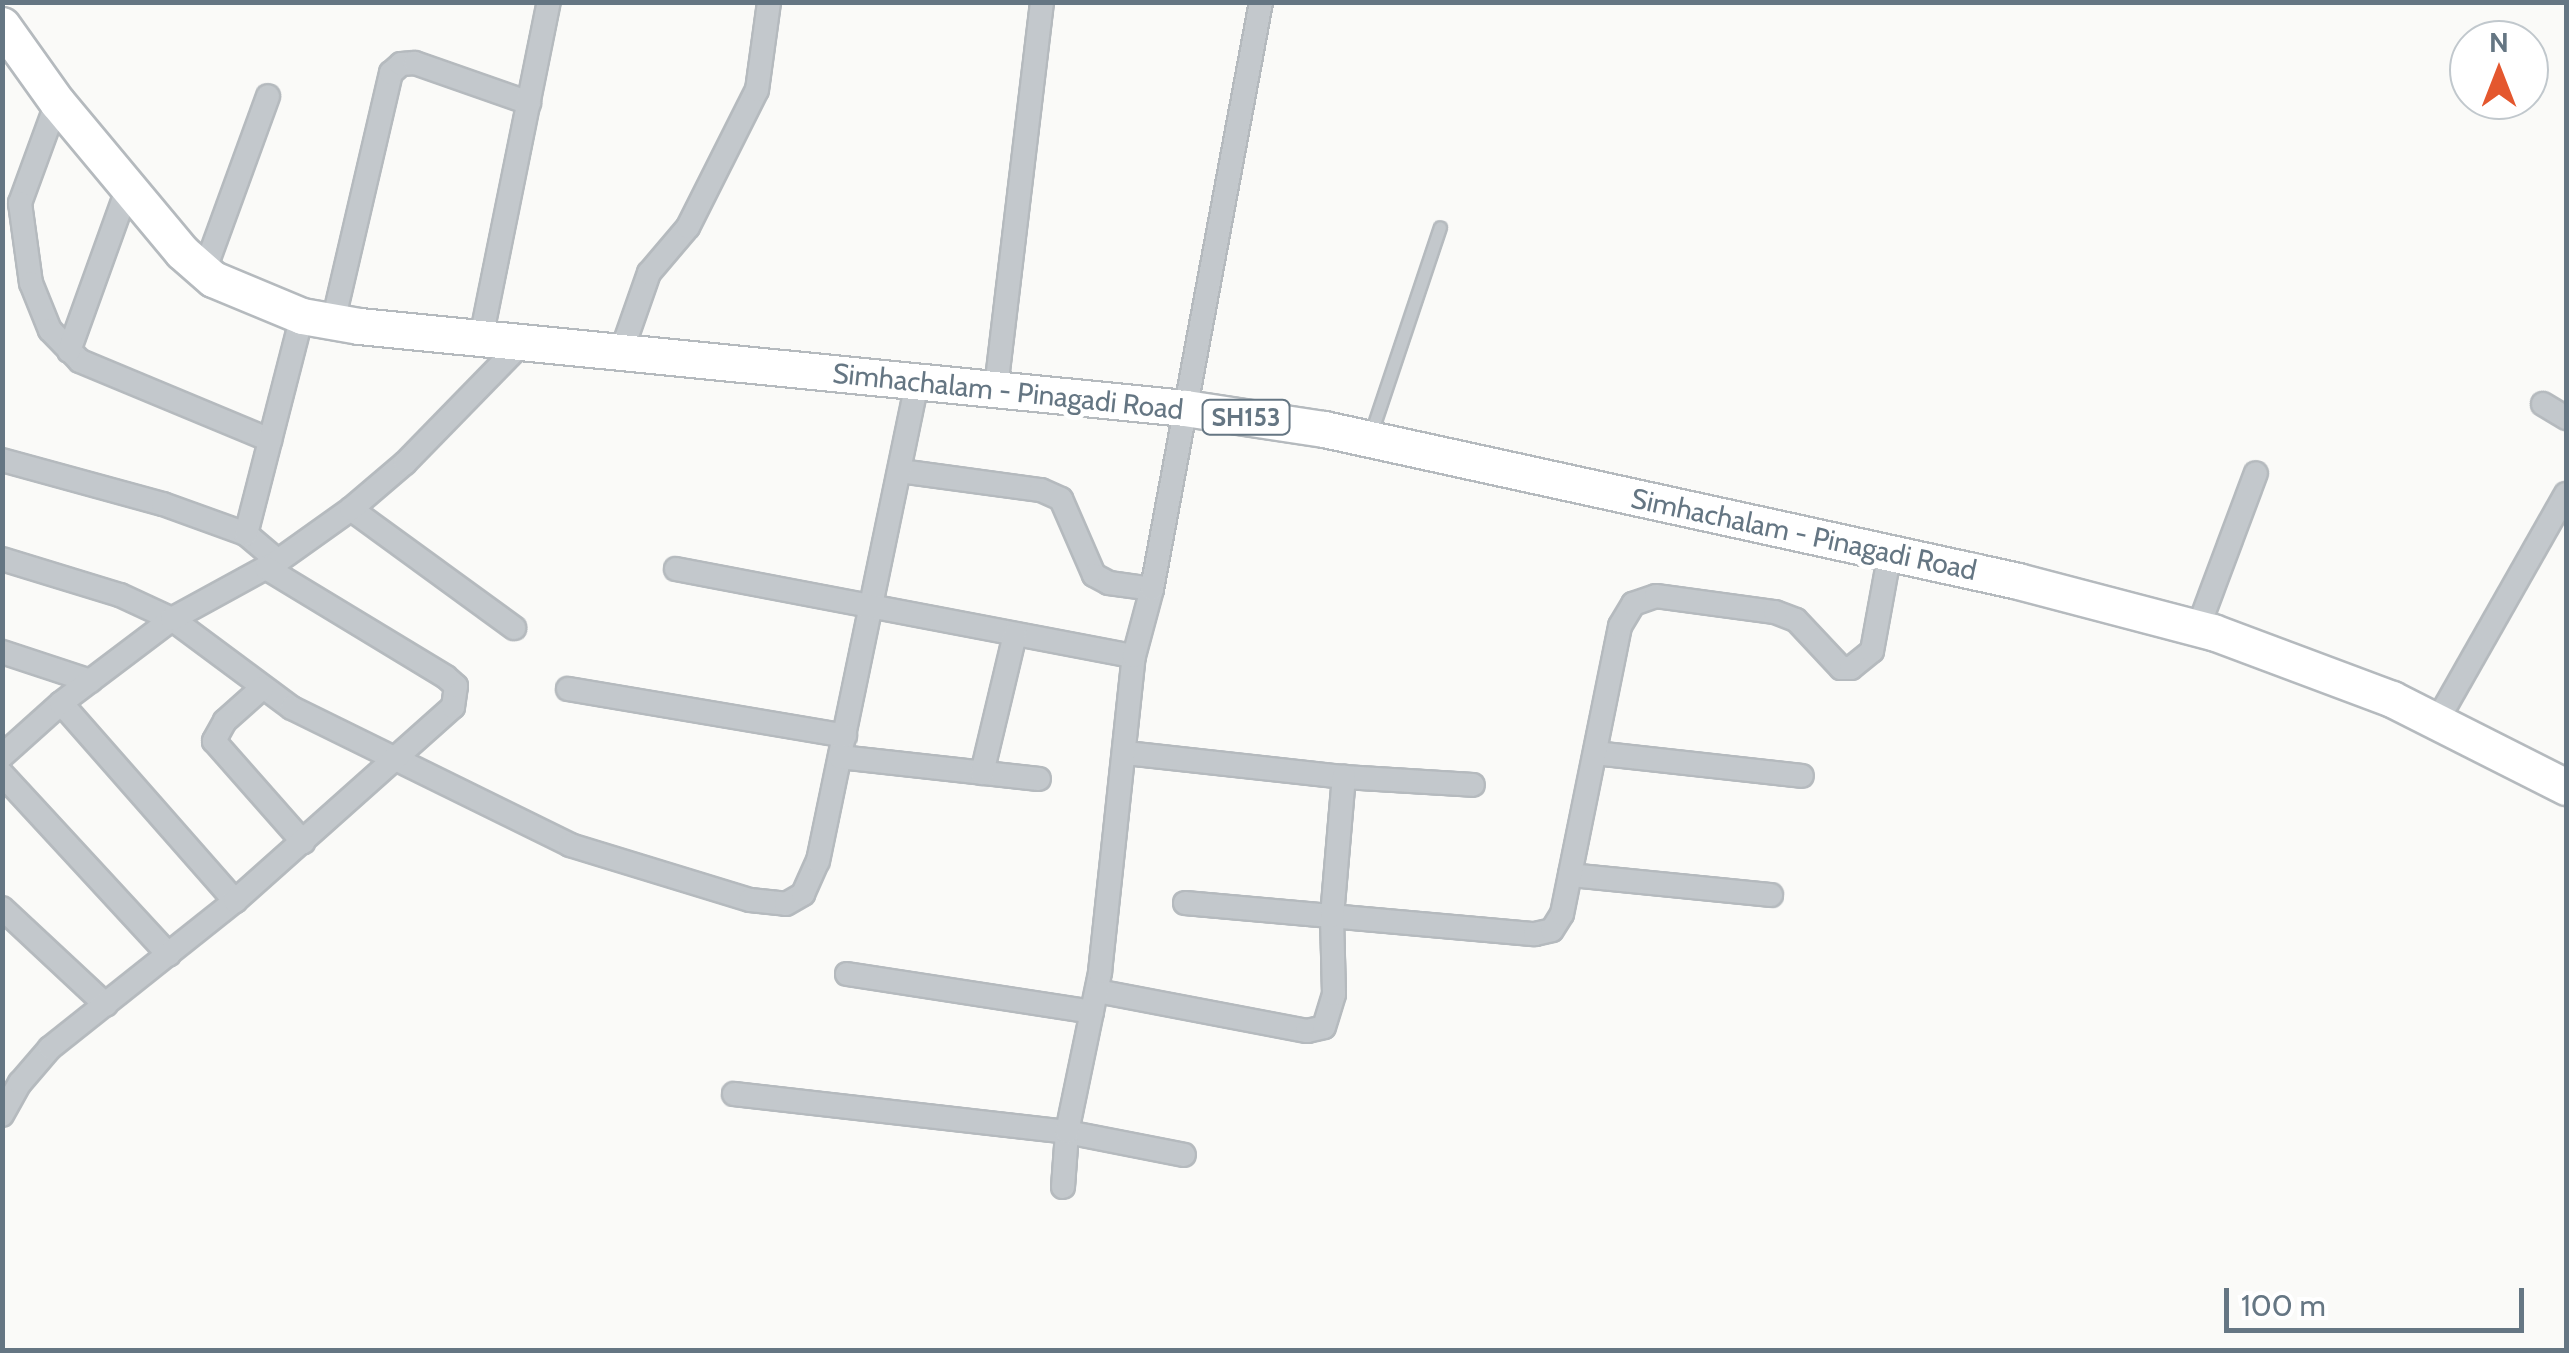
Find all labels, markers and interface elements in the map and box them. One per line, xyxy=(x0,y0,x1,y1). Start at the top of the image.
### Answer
north arrow xyxy=(2449,20,2549,120)
text: N xyxy=(2489,25,2509,59)
street label: Simhachalam - Pinagadi Road xyxy=(831,356,1185,426)
road number: SH153 xyxy=(1201,397,1291,437)
street label: Simhachalam - Pinagadi Road xyxy=(1628,481,1980,587)
scale bar xyxy=(2229,1268,2529,1330)
text: 100 m xyxy=(2241,1287,2326,1324)

